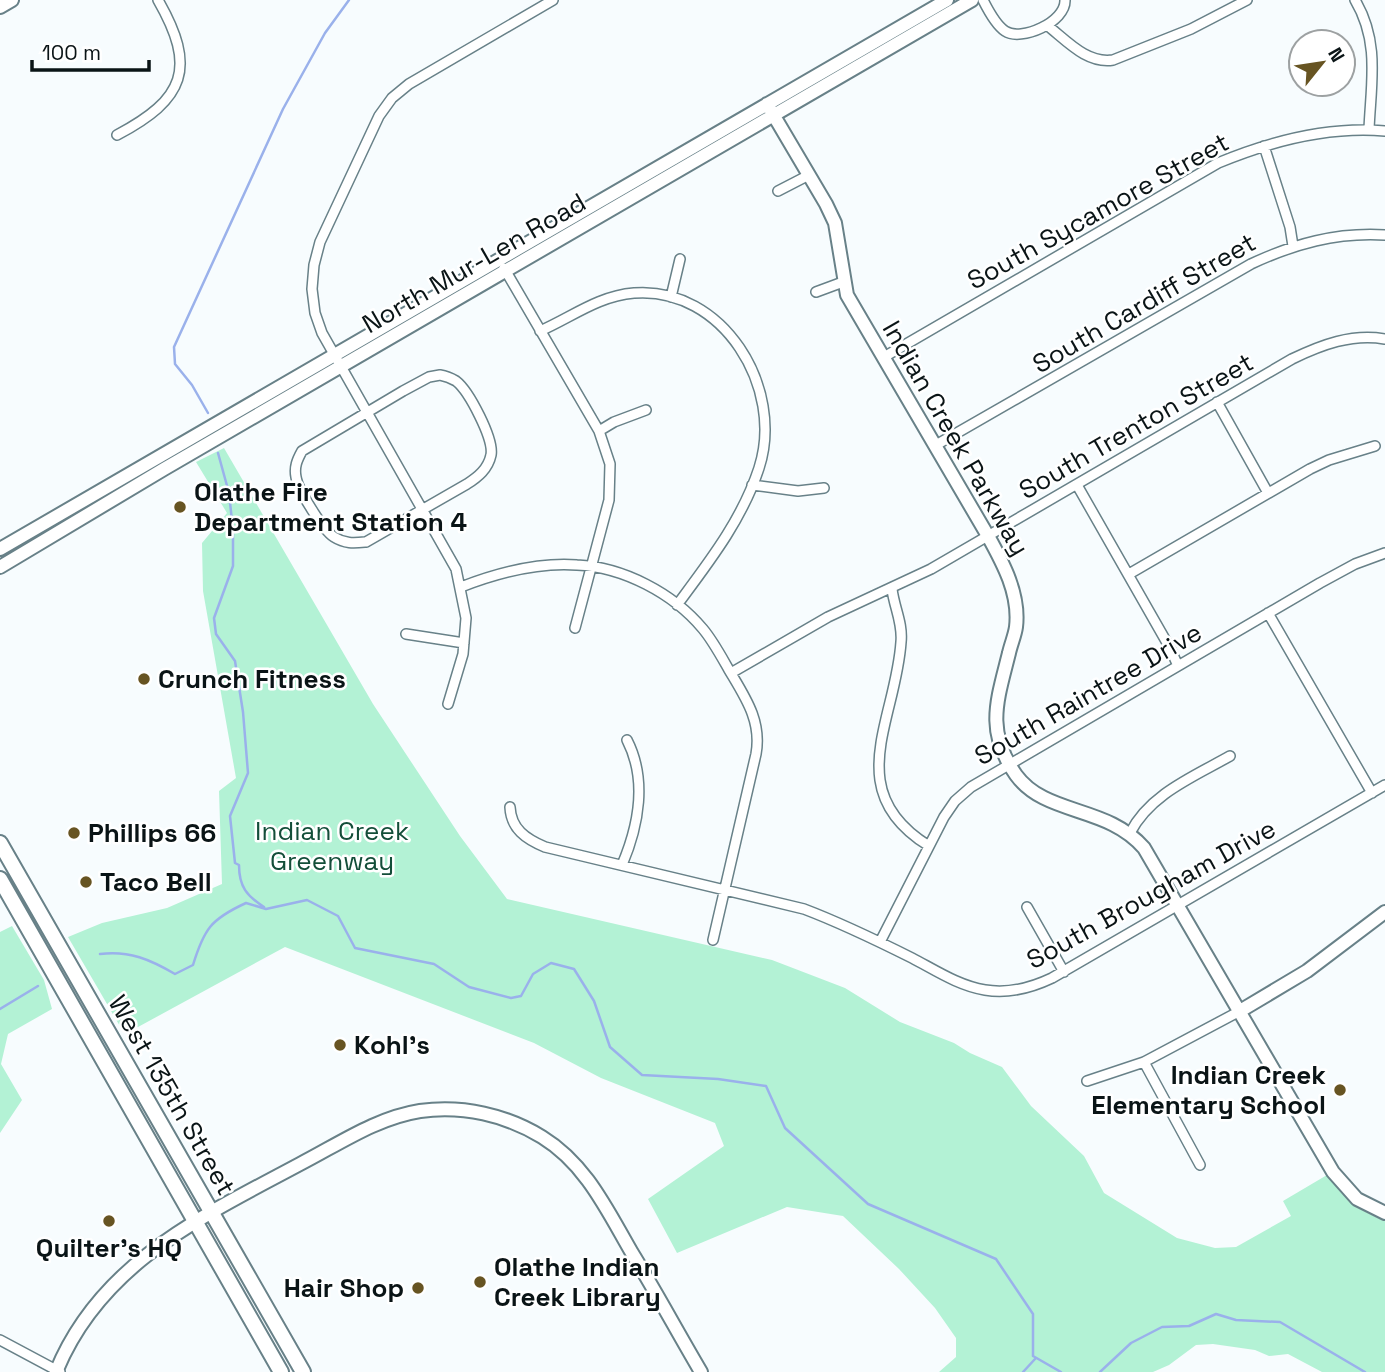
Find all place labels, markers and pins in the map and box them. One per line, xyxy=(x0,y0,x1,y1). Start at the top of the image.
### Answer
place label: Olathe Fire Department Station 4 xyxy=(194,475,467,539)
marker: Olathe Fire Department Station 4 xyxy=(172,499,188,515)
place label: Crunch Fitness xyxy=(158,662,346,696)
marker: Crunch Fitness xyxy=(136,671,152,687)
place label: Phillips 66 xyxy=(88,816,216,850)
marker: Phillips 66 xyxy=(66,825,82,841)
place label: Taco Bell xyxy=(100,865,212,899)
marker: Taco Bell xyxy=(78,874,94,890)
place label: Kohl's xyxy=(354,1028,430,1062)
marker: Kohl's xyxy=(332,1037,348,1053)
place label: Indian Creek Elementary School xyxy=(1091,1058,1326,1122)
marker: Indian Creek Elementary School xyxy=(1332,1082,1348,1098)
marker: Quilter's HQ xyxy=(101,1213,117,1229)
place label: Quilter's HQ xyxy=(36,1231,182,1265)
place label: Olathe Indian Creek Library xyxy=(494,1250,661,1314)
place label: Hair Shop xyxy=(284,1271,404,1305)
marker: Olathe Indian Creek Library xyxy=(472,1274,488,1290)
marker: Hair Shop xyxy=(410,1280,426,1296)

